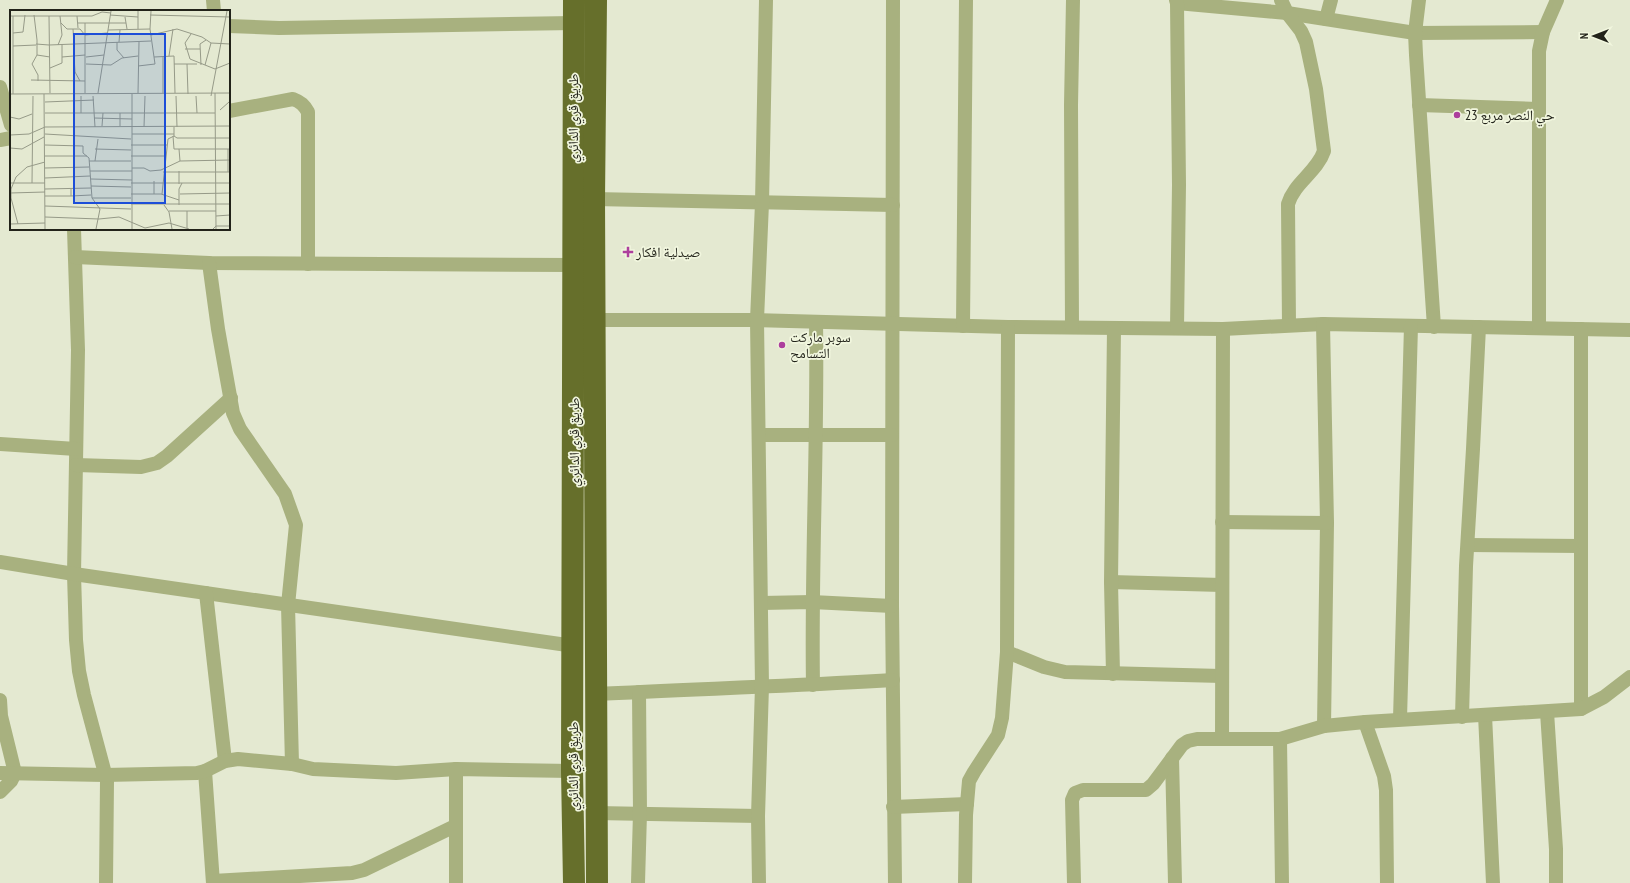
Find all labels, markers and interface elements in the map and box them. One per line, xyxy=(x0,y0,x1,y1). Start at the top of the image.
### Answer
inset map xyxy=(10,10,230,230)
north arrow xyxy=(1574,16,1614,56)
text: N xyxy=(1577,33,1591,39)
street label: طريق قري الدائري xyxy=(564,73,585,163)
place label: حي النصر مربع 23 xyxy=(1465,106,1555,127)
marker: حي النصر مربع 23 xyxy=(1452,110,1462,120)
place label: صيدلية افكار xyxy=(635,243,701,261)
marker: صيدلية افكار xyxy=(623,247,633,257)
place label: سوبر ماركت التسامح xyxy=(790,328,851,363)
marker: سوبر ماركت التسامح xyxy=(777,340,787,350)
street label: طريق قري الدائري xyxy=(565,397,586,487)
street label: طريق قري الدائري xyxy=(564,721,585,811)

